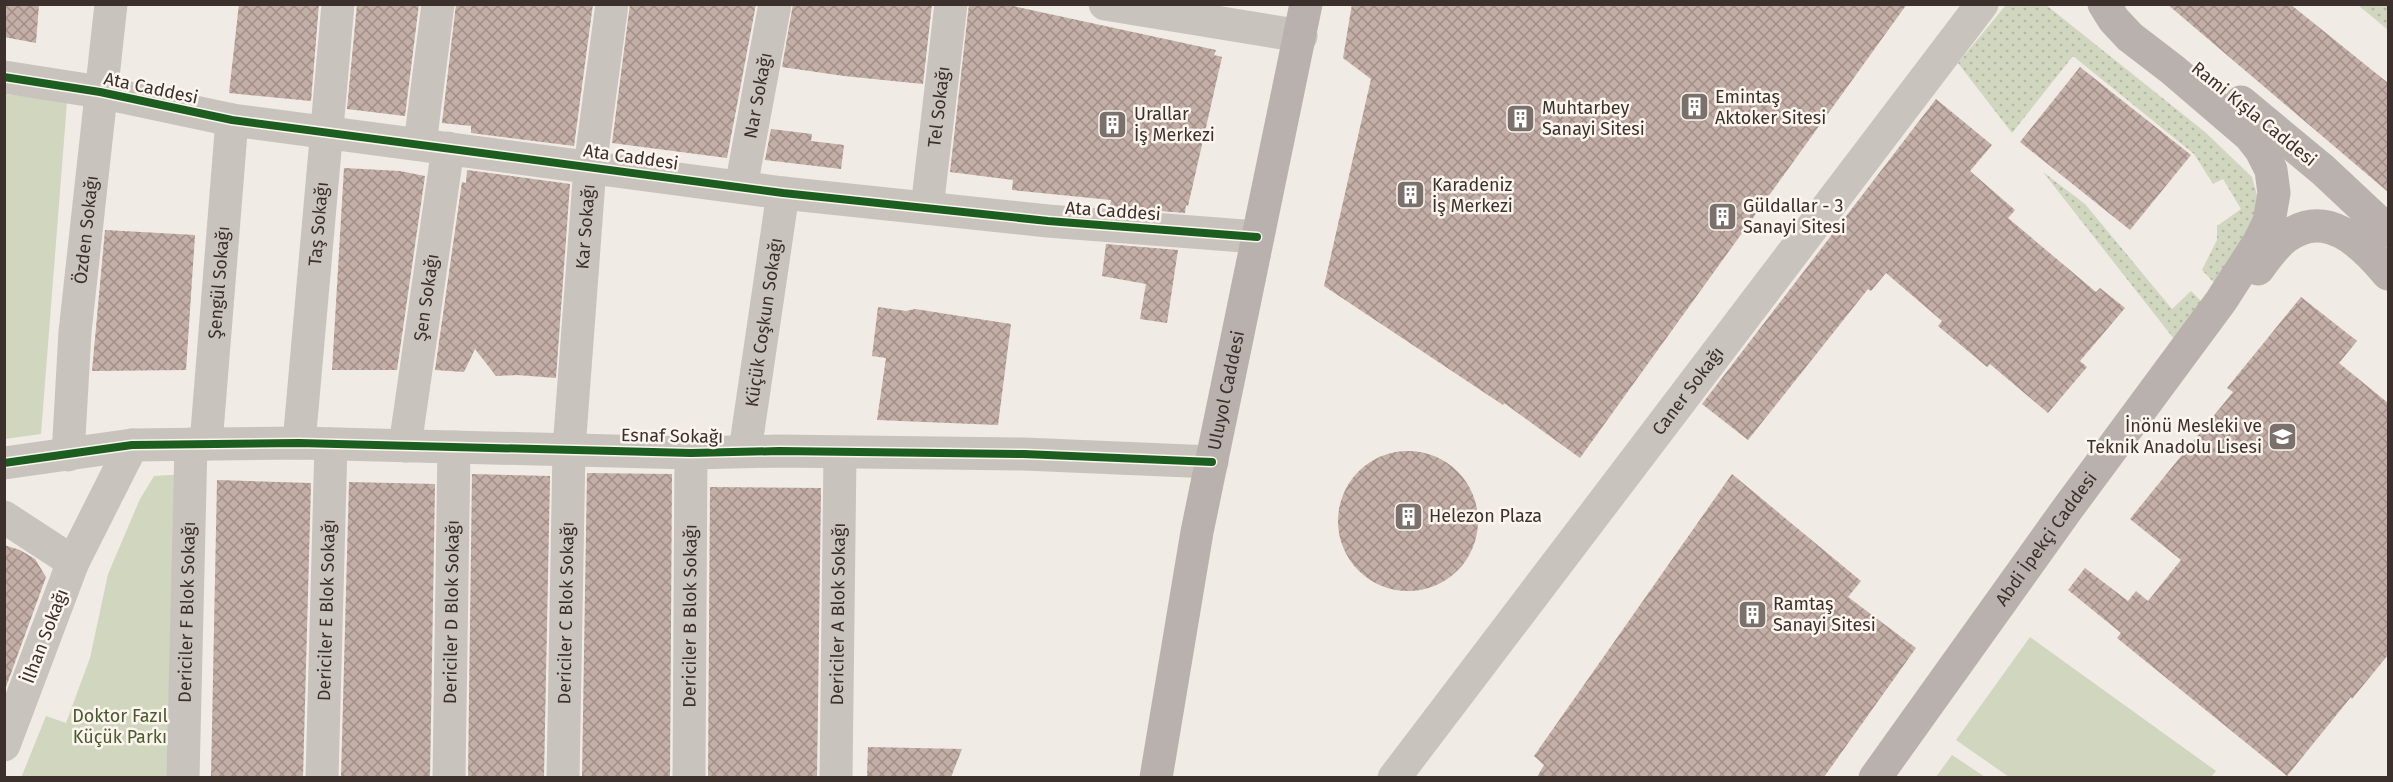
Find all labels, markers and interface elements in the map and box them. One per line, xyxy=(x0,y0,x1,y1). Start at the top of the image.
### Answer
street label: Nar Sokağı xyxy=(739,51,777,140)
street label: Rami Kışla Caddesi xyxy=(2187,57,2321,171)
street label: Tel Sokağı xyxy=(923,65,955,148)
street label: Ata Caddesi xyxy=(102,67,200,109)
place label: Emintaş Aktoker Sitesi xyxy=(1715,86,1826,129)
building icon: Emintaş Aktoker Sitesi xyxy=(1678,91,1710,123)
place label: Muhtarbey Sanayi Sitesi xyxy=(1542,97,1645,140)
building icon: Muhtarbey Sanayi Sitesi xyxy=(1505,102,1537,134)
place label: Urallar İş Merkezi xyxy=(1134,103,1215,146)
building icon: Urallar İş Merkezi xyxy=(1097,108,1129,140)
street label: Ata Caddesi xyxy=(582,139,680,175)
street label: Özden Sokağı xyxy=(69,174,103,285)
place label: Karadeniz İş Merkezi xyxy=(1432,174,1513,217)
building icon: Karadeniz İş Merkezi xyxy=(1395,179,1427,211)
street label: Taş Sokağı xyxy=(304,181,333,267)
street label: Kar Sokağı xyxy=(571,183,600,270)
place label: Güldallar - 3 Sanayi Sitesi xyxy=(1743,195,1846,238)
street label: Ata Caddesi xyxy=(1064,197,1162,225)
building icon: Güldallar - 3 Sanayi Sitesi xyxy=(1706,200,1738,232)
street label: Şengül Sokağı xyxy=(203,225,234,340)
street label: Küçük Coşkun Sokağı xyxy=(741,236,787,408)
street label: Şen Sokağı xyxy=(409,252,444,343)
street label: Uluyol Caddesi xyxy=(1203,329,1249,452)
street label: Caner Sokağı xyxy=(1647,342,1729,440)
place label: İnönü Mesleki ve Teknik Anadolu Lisesi xyxy=(2087,415,2262,458)
school or university icon: İnönü Mesleki ve Teknik Anadolu Lisesi xyxy=(2267,420,2299,452)
street label: Esnaf Sokağı xyxy=(621,424,723,448)
street label: Abdi İpekçi Caddesi xyxy=(1991,468,2102,610)
building icon: Helezon Plaza xyxy=(1392,500,1424,532)
place label: Helezon Plaza xyxy=(1429,505,1542,527)
street label: Dericiler E Blok Sokağı xyxy=(313,519,340,701)
street label: Dericiler D Blok Sokağı xyxy=(439,520,464,704)
street label: Dericiler F Blok Sokağı xyxy=(174,521,200,703)
street label: Dericiler C Blok Sokağı xyxy=(553,521,579,705)
street label: Dericiler A Blok Sokağı xyxy=(826,522,850,706)
street label: Dericiler B Blok Sokağı xyxy=(678,524,702,708)
street label: İlhan Sokağı xyxy=(17,586,73,686)
place label: Ramtaş Sanayi Sitesi xyxy=(1773,593,1876,636)
building icon: Ramtaş Sanayi Sitesi xyxy=(1736,598,1768,630)
park label: Doktor Fazıl Küçük Parkı xyxy=(72,705,168,748)

